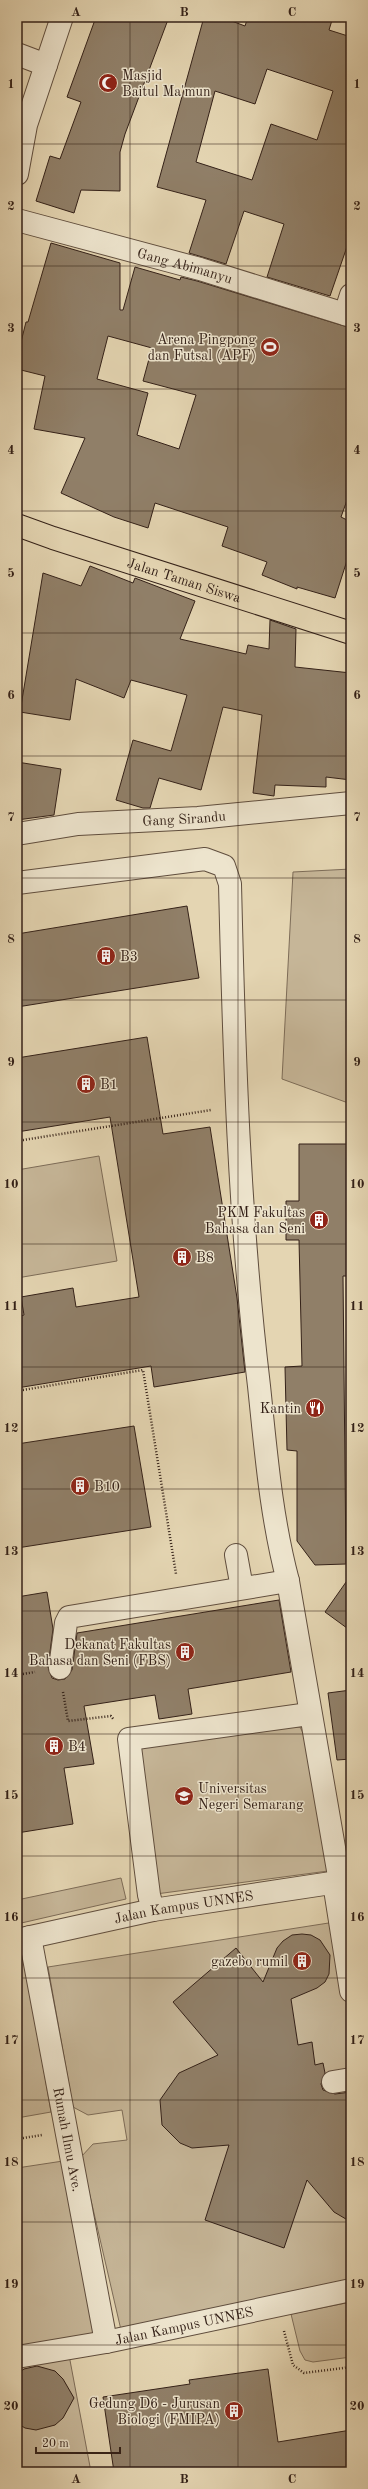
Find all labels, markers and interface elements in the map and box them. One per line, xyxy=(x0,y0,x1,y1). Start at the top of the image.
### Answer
text: A xyxy=(71,6,81,19)
text: B xyxy=(179,6,189,19)
text: C xyxy=(288,6,296,19)
place label: Masjid Baitul Ma'mun xyxy=(122,69,211,99)
mosque icon: Masjid Baitul Ma'mun xyxy=(97,72,119,94)
text: 1 xyxy=(7,78,15,91)
text: 1 xyxy=(353,78,361,91)
text: 2 xyxy=(7,200,15,213)
text: 2 xyxy=(353,200,361,213)
street label: Gang Abimanyu xyxy=(136,247,234,287)
text: 3 xyxy=(7,322,15,335)
text: 3 xyxy=(353,322,361,335)
place label: Arena Pingpong dan Futsal (APF) xyxy=(148,333,256,363)
sports icon: Arena Pingpong dan Futsal (APF) xyxy=(259,336,281,358)
text: 4 xyxy=(7,444,15,457)
text: 4 xyxy=(353,444,361,457)
street label: Jalan Taman Siswa xyxy=(125,556,242,605)
text: 5 xyxy=(7,567,15,580)
text: 5 xyxy=(353,567,361,580)
text: 6 xyxy=(7,689,15,702)
text: 6 xyxy=(353,689,361,702)
street label: Gang Sirandu xyxy=(142,809,227,829)
text: 7 xyxy=(7,811,15,824)
text: 7 xyxy=(353,811,361,824)
text: 8 xyxy=(7,933,15,946)
text: 8 xyxy=(353,933,361,946)
building icon: B3 xyxy=(95,945,117,967)
place label: B3 xyxy=(120,950,138,964)
text: 9 xyxy=(7,1056,15,1069)
text: 9 xyxy=(353,1056,361,1069)
building icon: B1 xyxy=(75,1073,97,1095)
place label: B1 xyxy=(100,1078,118,1092)
text: 10 xyxy=(3,1178,19,1191)
text: 10 xyxy=(349,1178,365,1191)
place label: PKM Fakultas Bahasa dan Seni xyxy=(205,1206,305,1236)
building icon: PKM Fakultas Bahasa dan Seni xyxy=(308,1209,330,1231)
building icon: B8 xyxy=(171,1246,193,1268)
place label: B8 xyxy=(196,1251,214,1265)
text: 11 xyxy=(3,1300,19,1313)
text: 11 xyxy=(349,1300,365,1313)
restaurant icon: Kantin xyxy=(304,1397,326,1419)
place label: Kantin xyxy=(260,1402,301,1416)
text: 12 xyxy=(3,1422,19,1435)
text: 12 xyxy=(349,1422,365,1435)
building icon: B10 xyxy=(69,1475,91,1497)
place label: B10 xyxy=(94,1480,120,1494)
text: 13 xyxy=(3,1545,19,1558)
text: 13 xyxy=(349,1545,365,1558)
place label: Dekanat Fakultas Bahasa dan Seni (FBS) xyxy=(29,1638,171,1668)
building icon: Dekanat Fakultas Bahasa dan Seni (FBS) xyxy=(174,1641,196,1663)
text: 14 xyxy=(3,1667,19,1680)
text: 14 xyxy=(349,1667,365,1680)
building icon: B4 xyxy=(43,1735,65,1757)
place label: B4 xyxy=(68,1740,86,1754)
place label: Universitas Negeri Semarang xyxy=(198,1782,304,1812)
school or university icon: Universitas Negeri Semarang xyxy=(173,1785,195,1807)
text: 15 xyxy=(3,1789,19,1802)
text: 15 xyxy=(349,1789,365,1802)
street label: Jalan Kampus UNNES xyxy=(113,1889,254,1926)
text: 16 xyxy=(3,1911,19,1924)
text: 16 xyxy=(349,1911,365,1924)
building icon: gazebo rumil xyxy=(291,1950,313,1972)
place label: gazebo rumil xyxy=(211,1955,288,1969)
text: 17 xyxy=(3,2034,19,2047)
text: 17 xyxy=(349,2034,365,2047)
street label: Rumah Ilmu Ave. xyxy=(50,2086,84,2193)
text: 18 xyxy=(3,2156,19,2169)
text: 18 xyxy=(349,2156,365,2169)
text: 19 xyxy=(3,2278,19,2291)
text: 19 xyxy=(349,2278,365,2291)
street label: Jalan Kampus UNNES xyxy=(114,2305,255,2348)
place label: Gedung D6 - Jurusan Biologi (FMIPA) xyxy=(89,2397,220,2427)
text: 20 xyxy=(3,2400,19,2413)
building icon: Gedung D6 - Jurusan Biologi (FMIPA) xyxy=(223,2400,245,2422)
text: 20 xyxy=(349,2400,365,2413)
scale bar xyxy=(36,2429,120,2455)
text: 20 m xyxy=(42,2438,69,2450)
text: A xyxy=(71,2473,81,2486)
text: B xyxy=(179,2473,189,2486)
text: C xyxy=(288,2473,296,2486)

